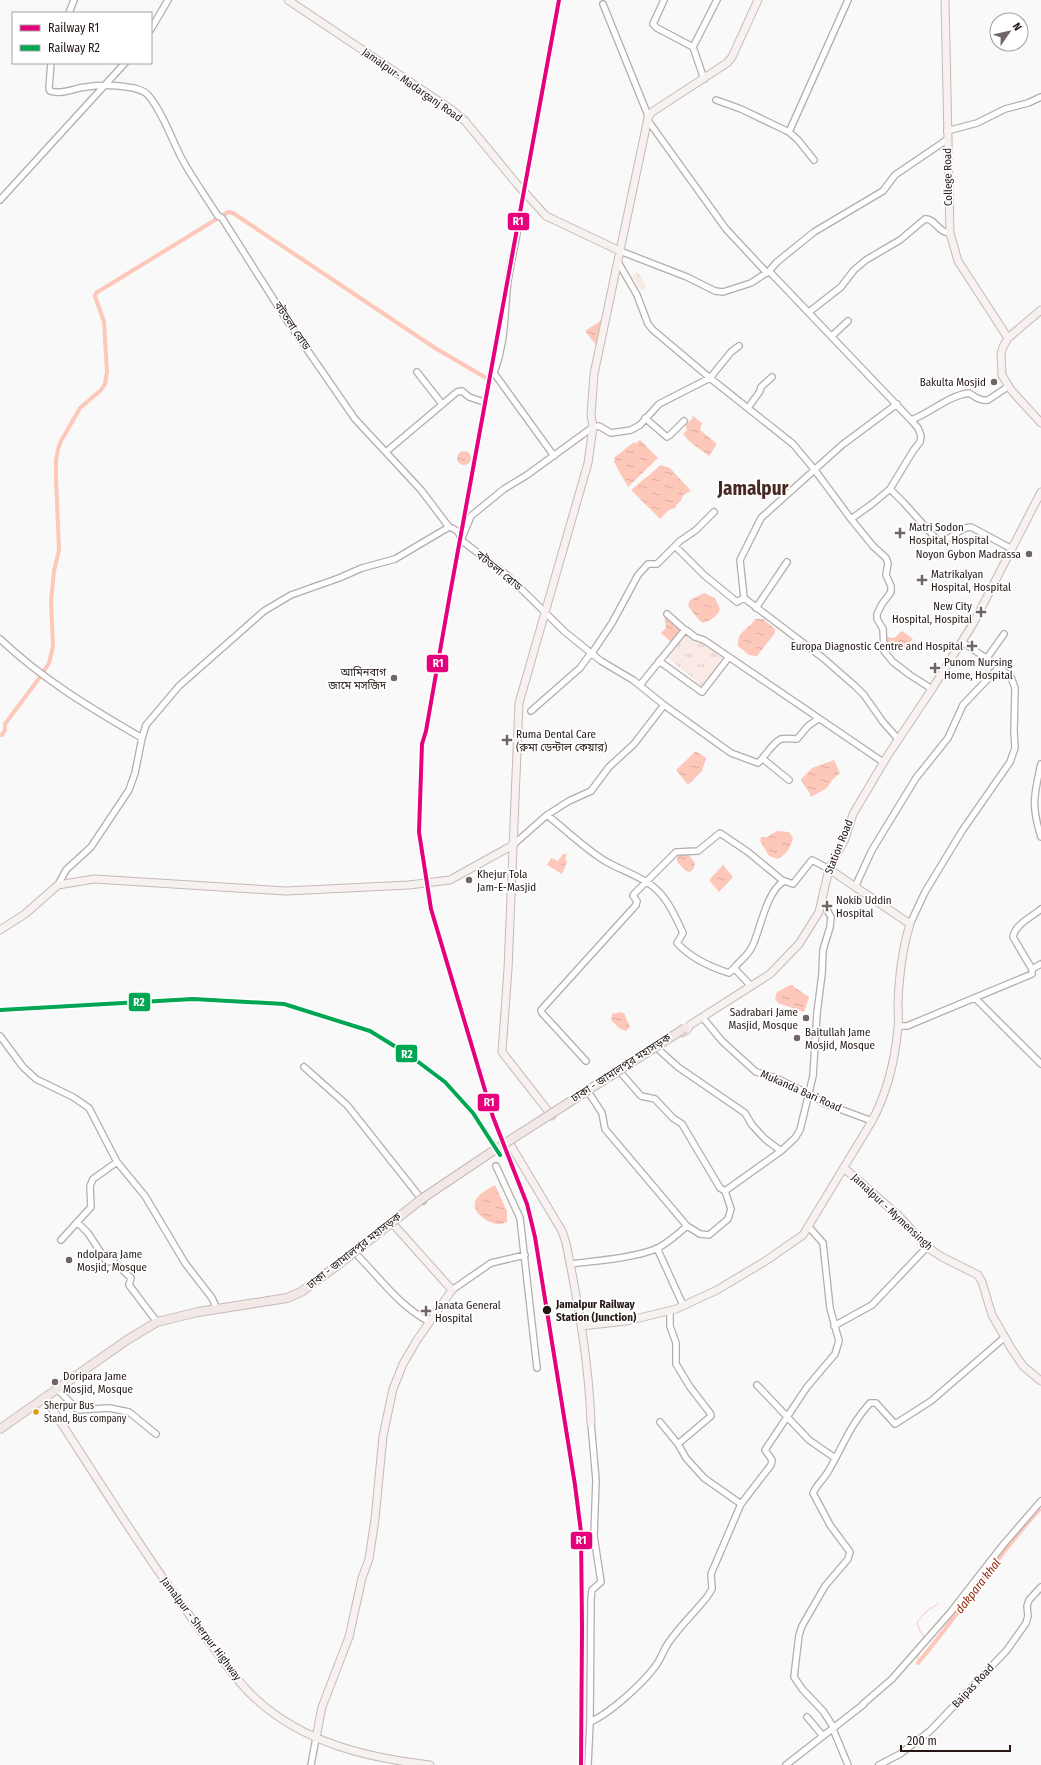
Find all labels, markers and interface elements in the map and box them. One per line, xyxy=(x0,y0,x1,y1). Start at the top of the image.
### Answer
legend xyxy=(12,12,152,64)
north arrow xyxy=(989,12,1029,52)
text: N xyxy=(1010,20,1024,33)
text: Railway R1 xyxy=(48,21,99,35)
text: Railway R2 xyxy=(48,41,100,55)
street label: Jamalpur- Madarganj Road xyxy=(359,45,465,125)
street label: College Road xyxy=(941,148,955,206)
line badge: R1 xyxy=(507,212,530,231)
text: R1 xyxy=(513,215,523,228)
street label: বটতলা রোড xyxy=(271,299,313,353)
place label: Bakulta Mosjid xyxy=(920,376,986,389)
marker: Bakulta Mosjid xyxy=(989,377,999,387)
district label: Jamalpur xyxy=(716,477,790,500)
place label: Matri Sodon Hospital, Hospital xyxy=(909,521,989,547)
marker: Matri Sodon Hospital, Hospital xyxy=(894,527,906,539)
street label: বটতলা রোড xyxy=(473,548,525,594)
place label: Noyon Gybon Madrassa xyxy=(916,548,1021,561)
marker: Noyon Gybon Madrassa xyxy=(1024,549,1034,559)
place label: Matrikalyan Hospital, Hospital xyxy=(931,568,1011,594)
marker: Matrikalyan Hospital, Hospital xyxy=(916,574,928,586)
place label: New City Hospital, Hospital xyxy=(892,600,972,626)
marker: New City Hospital, Hospital xyxy=(975,606,987,618)
place label: Europa Diagnostic Centre and Hospital xyxy=(791,640,963,653)
marker: Europa Diagnostic Centre and Hospital xyxy=(966,640,978,652)
line badge: R1 xyxy=(426,654,449,673)
place label: Punom Nursing Home, Hospital xyxy=(944,656,1013,682)
text: R1 xyxy=(433,657,443,670)
marker: Punom Nursing Home, Hospital xyxy=(929,662,941,674)
place label: আমিনবাগ জামে মসজিদ xyxy=(327,666,387,692)
marker: আমিনবাগ জামে মসজিদ xyxy=(389,673,399,683)
place label: Ruma Dental Care (রুমা ডেন্টাল কেয়ার) xyxy=(516,728,607,754)
marker: Ruma Dental Care (রুমা ডেন্টাল কেয়ার) xyxy=(501,734,513,746)
street label: Station Road xyxy=(822,818,856,876)
place label: Khejur Tola Jam-E-Masjid xyxy=(477,868,536,894)
marker: Khejur Tola Jam-E-Masjid xyxy=(464,875,474,885)
place label: Nokib Uddin Hospital xyxy=(836,894,892,920)
marker: Nokib Uddin Hospital xyxy=(821,900,833,912)
line badge: R2 xyxy=(128,992,151,1012)
text: R2 xyxy=(133,996,145,1009)
place label: Sadrabari Jame Masjid, Mosque xyxy=(728,1006,798,1032)
marker: Sadrabari Jame Masjid, Mosque xyxy=(801,1013,811,1023)
place label: Baitullah Jame Mosjid, Mosque xyxy=(805,1026,875,1052)
street label: ঢাকা - জামালপুর মহাসড়ক xyxy=(568,1031,673,1106)
marker: Baitullah Jame Mosjid, Mosque xyxy=(792,1033,802,1043)
line badge: R2 xyxy=(395,1044,418,1063)
text: R2 xyxy=(401,1048,413,1061)
street label: Mukanda Bari Road xyxy=(759,1067,843,1115)
line badge: R1 xyxy=(477,1093,500,1112)
text: R1 xyxy=(484,1096,494,1109)
street label: Jamalpur - Mymensingh xyxy=(849,1171,935,1253)
street label: ঢাকা - জামালপুর মহাসড়ক xyxy=(303,1210,404,1293)
place label: ndolpara Jame Mosjid, Mosque xyxy=(77,1248,147,1274)
marker: ndolpara Jame Mosjid, Mosque xyxy=(64,1255,74,1265)
place label: Jamalpur Railway Station (Junction) xyxy=(555,1298,637,1324)
place label: Janata General Hospital xyxy=(435,1299,501,1325)
marker: Jamalpur Railway Station (Junction) xyxy=(541,1304,553,1316)
marker: Janata General Hospital xyxy=(420,1305,432,1317)
place label: Doripara Jame Mosjid, Mosque xyxy=(63,1370,133,1396)
marker: Doripara Jame Mosjid, Mosque xyxy=(50,1377,60,1387)
place label: Sherpur Bus Stand, Bus company xyxy=(44,1400,127,1425)
marker: Sherpur Bus Stand, Bus company xyxy=(31,1407,41,1417)
line badge: R1 xyxy=(570,1531,593,1550)
text: R1 xyxy=(576,1534,586,1547)
water label: dakpara khal xyxy=(952,1556,1004,1616)
street label: Jamalpur - Sherpur Highway xyxy=(158,1575,244,1683)
street label: Baipas Road xyxy=(949,1661,997,1711)
scale bar xyxy=(901,1727,1010,1753)
text: 200 m xyxy=(907,1734,937,1748)

